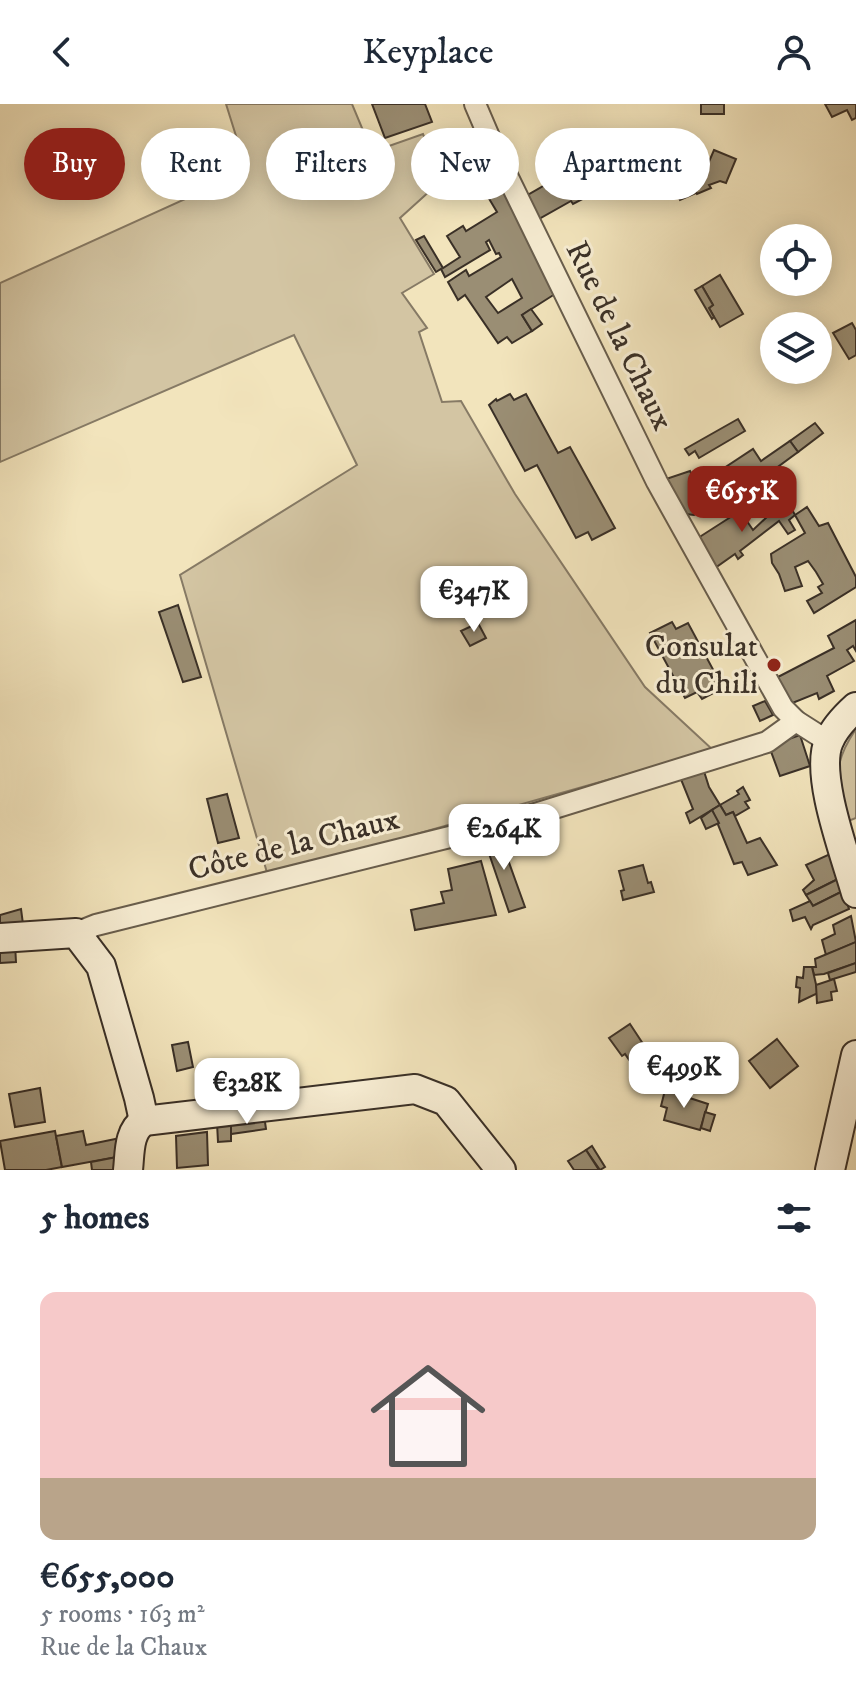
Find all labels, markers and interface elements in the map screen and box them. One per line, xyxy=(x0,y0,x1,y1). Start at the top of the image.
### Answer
icon: back xyxy=(40,30,84,74)
text: Keyplace xyxy=(362,30,494,75)
icon: person xyxy=(772,30,816,74)
chip: Buy xyxy=(24,128,125,200)
chip: Rent xyxy=(141,128,250,200)
chip: Filters xyxy=(266,128,395,200)
chip: New xyxy=(411,128,519,200)
chip: Apartment xyxy=(535,128,710,200)
map controls xyxy=(760,224,832,384)
button: locate xyxy=(760,224,832,296)
street label: Rue de la Chaux xyxy=(556,235,682,438)
button: layers xyxy=(760,312,832,384)
pin: €655K xyxy=(686,466,798,534)
text: €655K xyxy=(706,475,778,508)
pin: €347K xyxy=(418,566,530,634)
text: €347K xyxy=(438,575,510,608)
place label: Consulat du Chili xyxy=(645,627,758,704)
marker: Consulat du Chili xyxy=(765,656,783,674)
street label: Côte de la Chaux xyxy=(184,799,404,891)
pin: €264K xyxy=(448,804,560,872)
text: €264K xyxy=(467,813,541,846)
pin: €499K xyxy=(628,1042,740,1110)
text: €499K xyxy=(647,1051,721,1084)
pin: €328K xyxy=(191,1058,303,1126)
text: €328K xyxy=(213,1067,282,1100)
icon: filters xyxy=(772,1196,816,1240)
text: 5 homes xyxy=(40,1197,149,1239)
icon: home xyxy=(356,1344,500,1488)
text: €655,000 xyxy=(40,1556,174,1598)
text: 5 rooms · 163 m² xyxy=(40,1598,205,1631)
text: Rue de la Chaux xyxy=(40,1631,207,1664)

